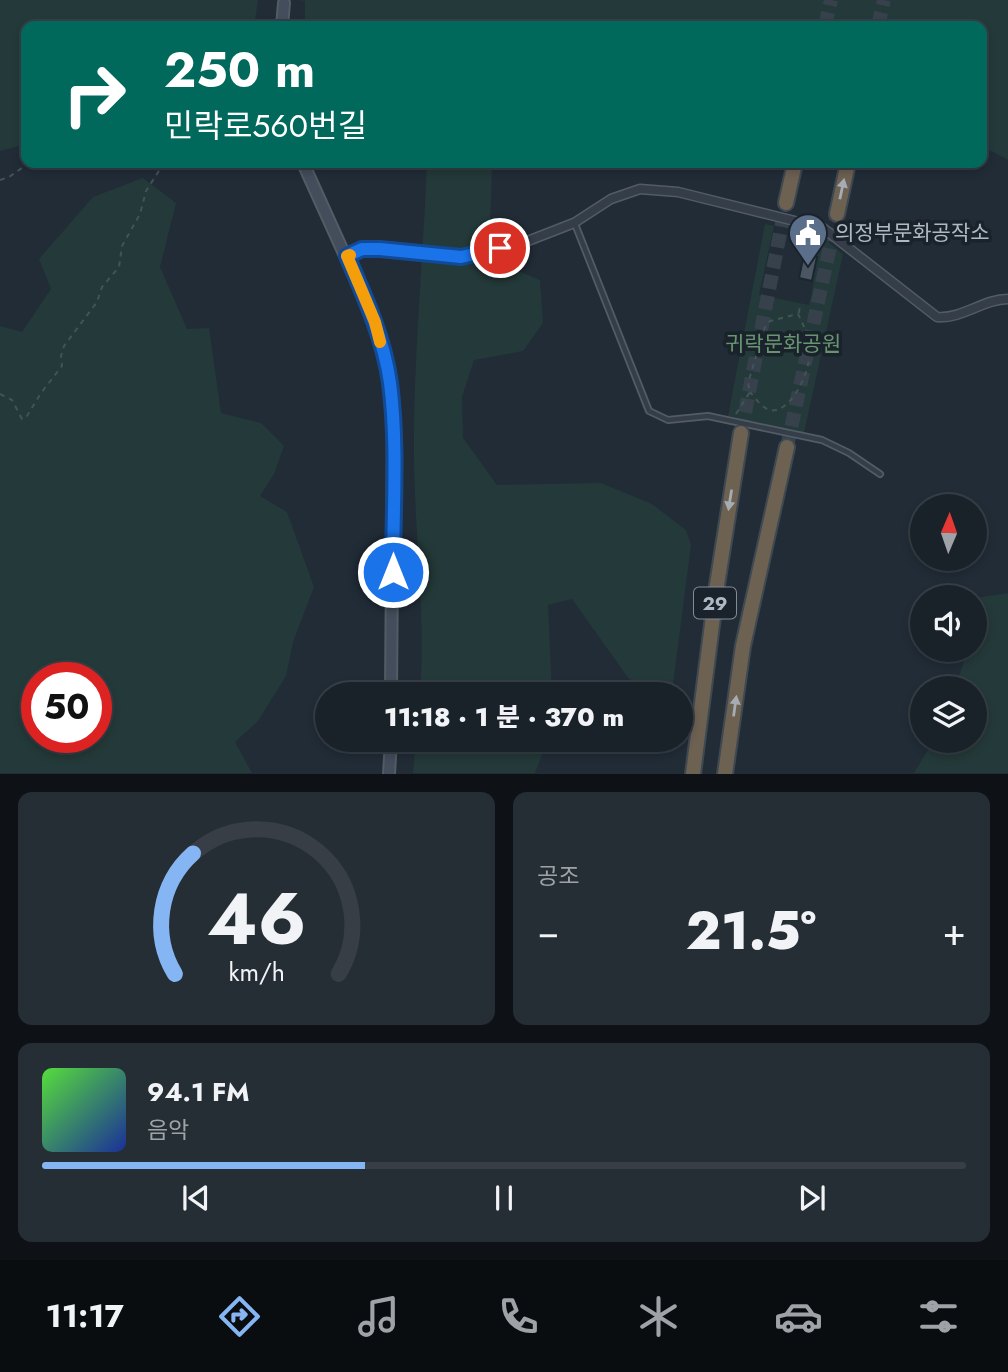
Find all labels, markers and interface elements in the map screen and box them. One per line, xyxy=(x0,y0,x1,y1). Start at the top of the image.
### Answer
text: 250 m xyxy=(164,35,315,105)
icon: right xyxy=(49,49,140,140)
text: 민락로560번길 xyxy=(164,103,367,149)
one-way arrow xyxy=(837,177,848,199)
public building icon: 의정부문화공작소 xyxy=(787,212,829,267)
pin xyxy=(470,218,530,278)
place label: 의정부문화공작소 xyxy=(835,218,990,248)
icon: arrive xyxy=(481,229,519,267)
park label: 귀락문화공원 xyxy=(725,329,841,359)
one-way arrow xyxy=(724,489,735,511)
north arrow xyxy=(910,494,987,570)
map controls xyxy=(910,494,987,753)
position arrow xyxy=(356,535,430,609)
button: sound xyxy=(910,585,987,662)
road number: 29 xyxy=(694,588,736,618)
speed limit sign: 50 xyxy=(21,662,112,753)
button: layers xyxy=(910,676,987,753)
one-way arrow xyxy=(730,695,741,717)
text: 11:18 · 1 분 · 370 m xyxy=(384,698,624,736)
text: 공조 xyxy=(537,859,579,893)
text: 46 xyxy=(207,867,306,972)
text: 21.5° xyxy=(686,893,816,969)
text: − xyxy=(537,904,559,959)
text: + xyxy=(943,904,966,959)
text: km/h xyxy=(228,954,285,990)
text: 94.1 FM xyxy=(147,1073,250,1111)
text: 음악 xyxy=(147,1113,189,1147)
icon: previous xyxy=(177,1179,215,1217)
icon: pause xyxy=(485,1179,523,1217)
icon: next xyxy=(793,1179,831,1217)
icon: directions xyxy=(215,1292,264,1341)
icon: music xyxy=(354,1292,403,1341)
icon: phone xyxy=(494,1292,543,1341)
icon: climate xyxy=(634,1292,683,1341)
icon: car xyxy=(774,1292,823,1341)
icon: filters xyxy=(914,1292,963,1341)
text: 11:17 xyxy=(45,1293,124,1339)

